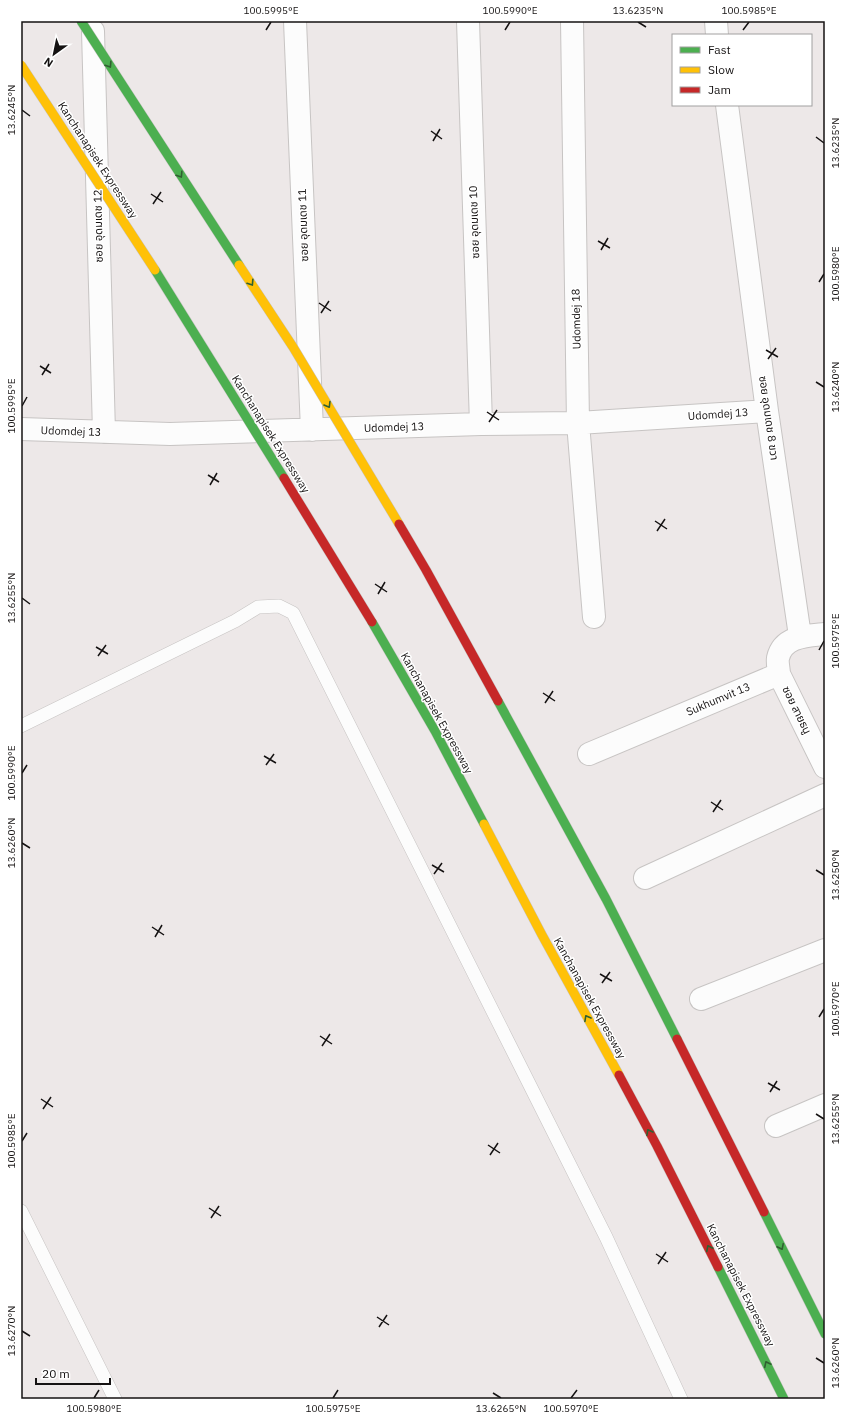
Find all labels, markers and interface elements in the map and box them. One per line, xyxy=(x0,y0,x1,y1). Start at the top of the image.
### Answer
text: 100.5995°E xyxy=(243,4,299,17)
text: 100.5990°E xyxy=(482,4,538,17)
text: 13.6235°N xyxy=(613,4,663,17)
text: 100.5985°E xyxy=(721,4,777,17)
north arrow xyxy=(34,34,74,74)
legend xyxy=(672,34,812,106)
text: Fast xyxy=(708,42,731,57)
text: N xyxy=(41,54,56,70)
one-way arrow xyxy=(105,61,112,68)
text: Slow xyxy=(708,62,734,77)
text: Jam xyxy=(708,82,731,97)
text: 13.6245°N xyxy=(5,85,18,135)
street label: Kanchanapisek Expressway xyxy=(55,99,141,221)
text: 13.6235°N xyxy=(829,118,842,168)
one-way arrow xyxy=(175,170,182,177)
street label: ซอย อุดมเดช 10 xyxy=(466,185,482,259)
street label: ซอย อุดมเดช 11 xyxy=(295,188,311,262)
street label: ซอย อุดมเดช 12 xyxy=(90,189,106,263)
text: 100.5980°E xyxy=(829,246,842,302)
one-way arrow xyxy=(246,279,254,286)
street label: Udomdej 18 xyxy=(568,289,584,349)
text: 13.6240°N xyxy=(829,362,842,412)
street label: Kanchanapisek Expressway xyxy=(229,373,313,496)
street label: ซอย อุดมเดช 8 ขวา xyxy=(756,375,782,461)
text: 100.5995°E xyxy=(5,378,18,434)
one-way arrow xyxy=(323,401,330,408)
street label: Udomdej 13 xyxy=(687,405,749,423)
street label: Udomdej 13 xyxy=(363,419,425,435)
street label: Udomdej 13 xyxy=(40,423,102,439)
text: 13.6255°N xyxy=(5,573,18,623)
text: 100.5975°E xyxy=(829,613,842,669)
street label: Kanchanapisek Expressway xyxy=(398,650,476,776)
street label: Sukhumvit 13 xyxy=(684,679,752,719)
street label: ซอย สายธนู xyxy=(779,684,815,736)
text: 100.5990°E xyxy=(5,745,18,801)
text: 13.6260°N xyxy=(5,818,18,868)
text: 13.6250°N xyxy=(829,850,842,900)
street label: Kanchanapisek Expressway xyxy=(551,935,629,1061)
text: 100.5970°E xyxy=(829,981,842,1037)
one-way arrow xyxy=(584,1015,592,1022)
text: 13.6255°N xyxy=(829,1094,842,1144)
text: 100.5985°E xyxy=(5,1113,18,1169)
one-way arrow xyxy=(647,1129,654,1136)
street label: Kanchanapisek Expressway xyxy=(704,1221,778,1349)
one-way arrow xyxy=(776,1242,784,1250)
one-way arrow xyxy=(706,1245,713,1252)
text: 13.6270°N xyxy=(5,1306,18,1356)
text: 13.6260°N xyxy=(829,1338,842,1388)
scale bar xyxy=(36,1360,110,1386)
one-way arrow xyxy=(764,1361,772,1368)
text: 20 m xyxy=(42,1366,70,1381)
text: 100.5980°E xyxy=(66,1402,122,1415)
text: 100.5975°E xyxy=(305,1402,361,1415)
text: 13.6265°N xyxy=(476,1402,526,1415)
text: 100.5970°E xyxy=(543,1402,599,1415)

